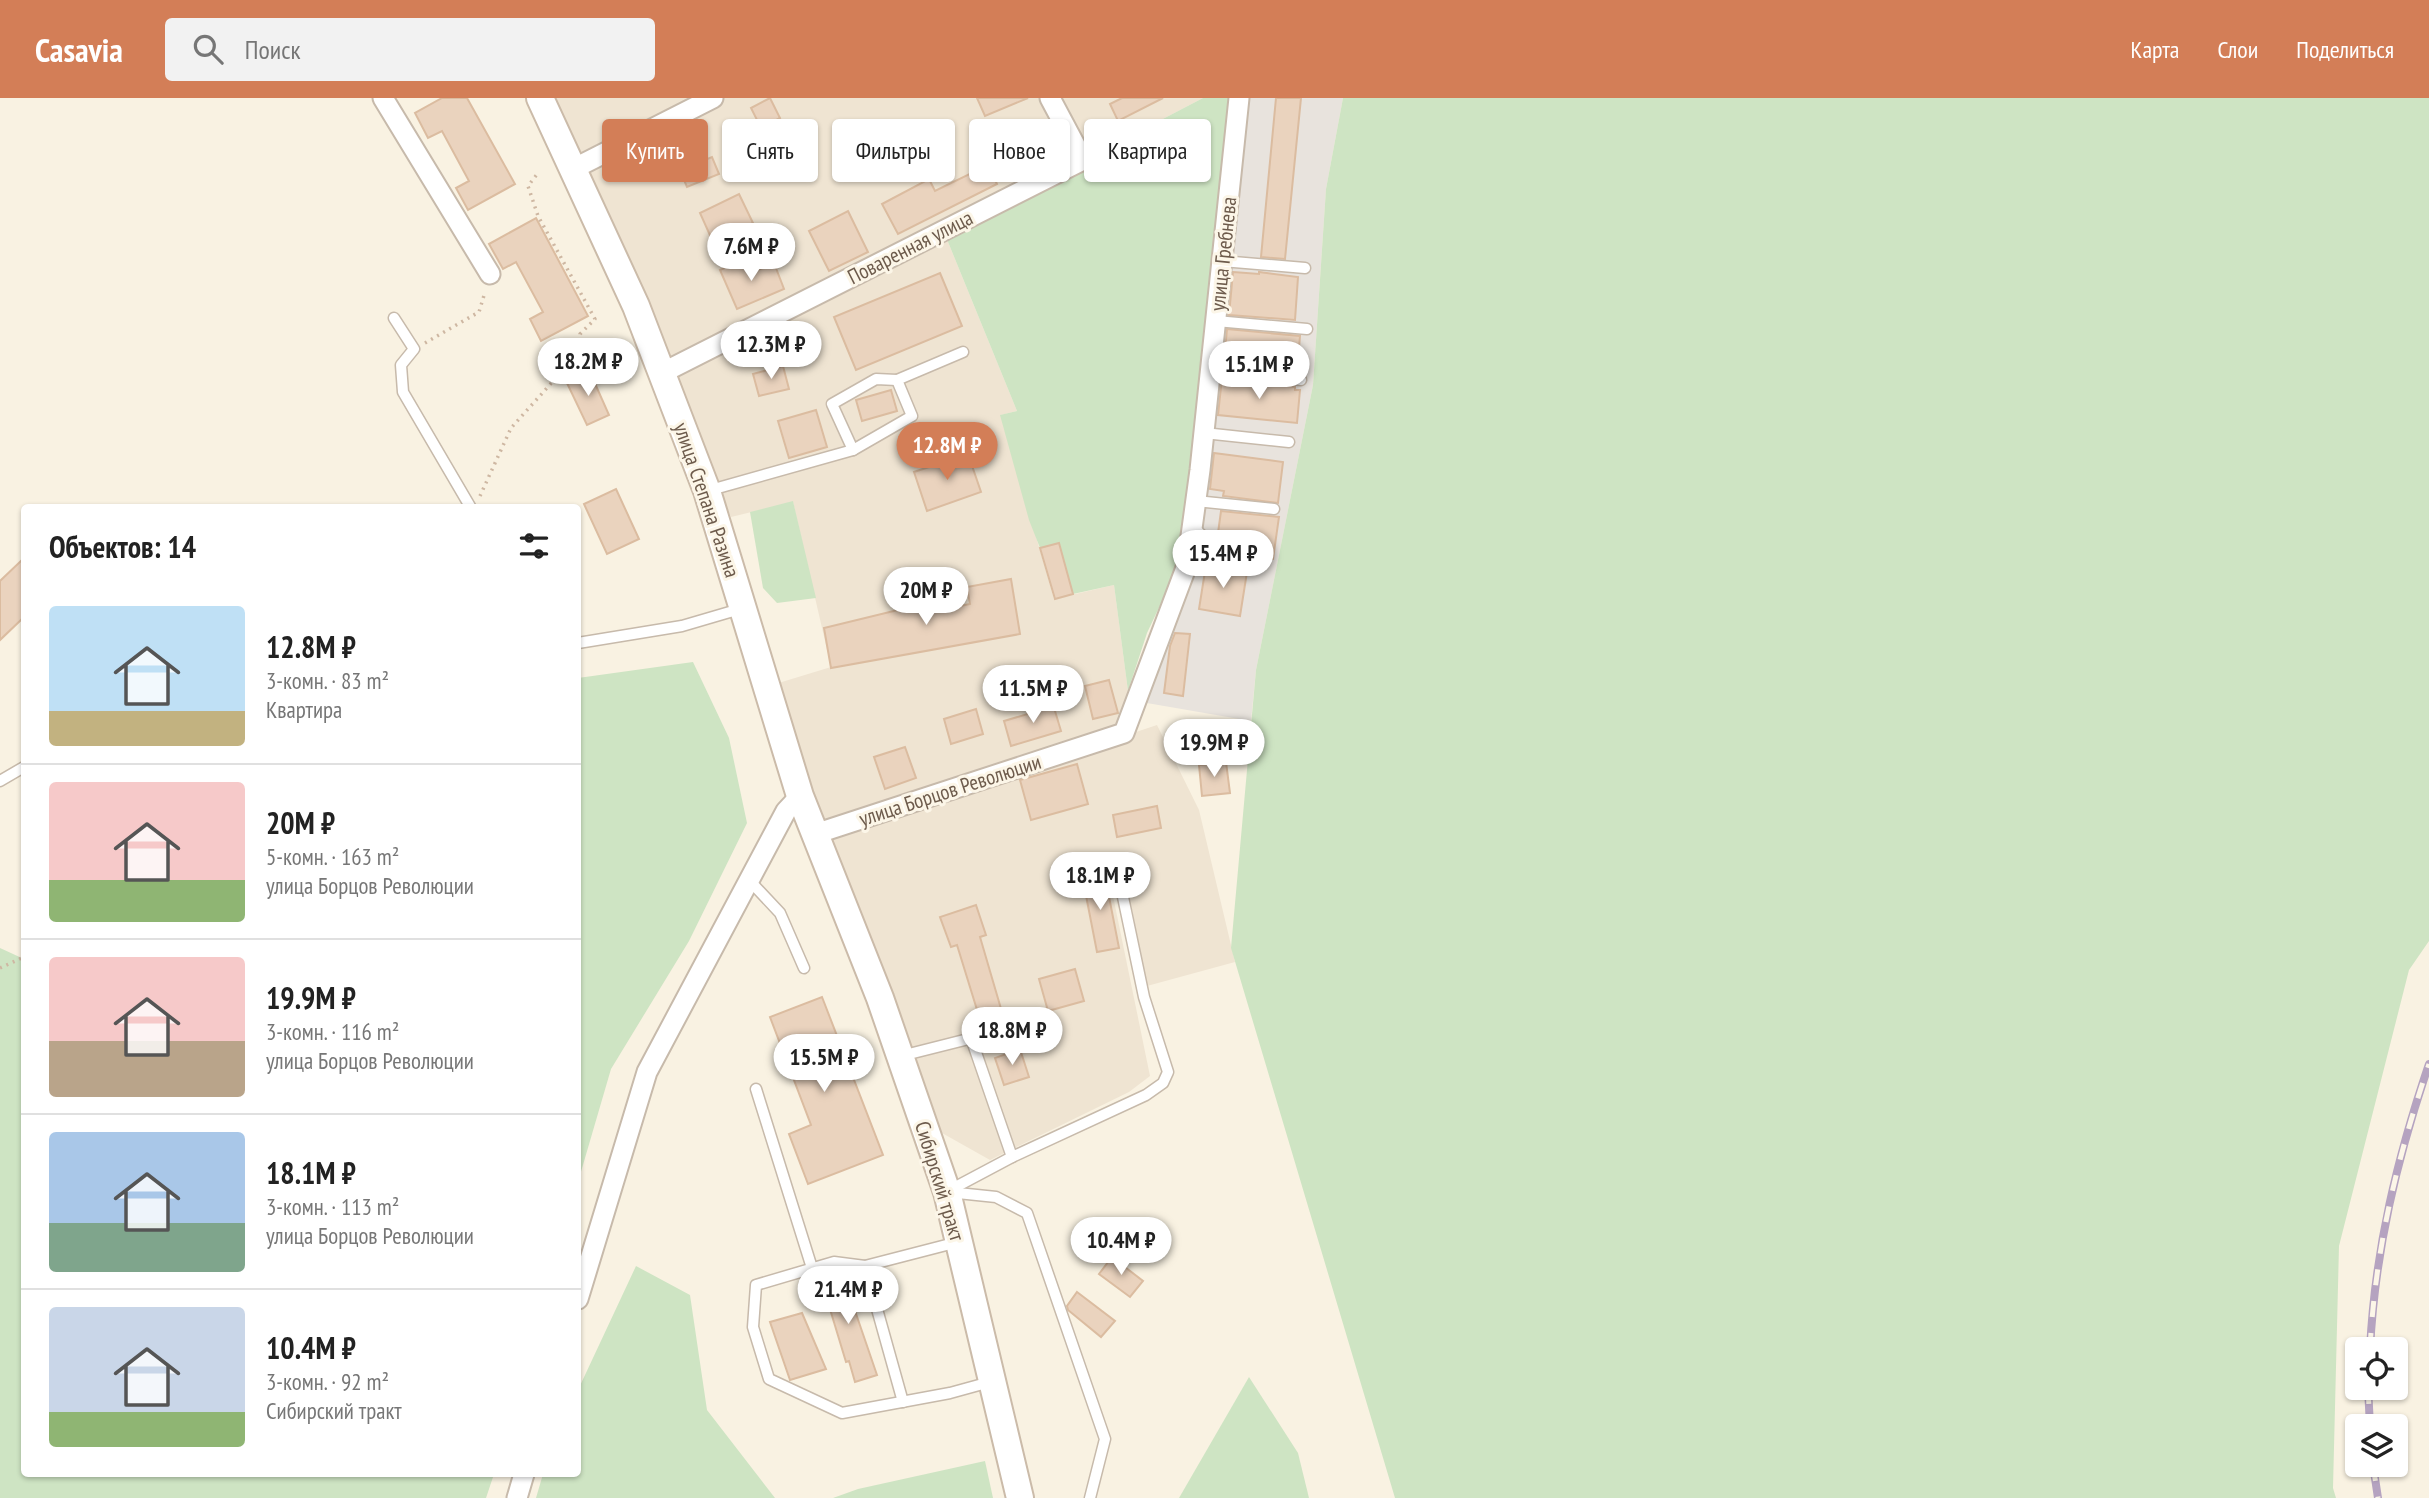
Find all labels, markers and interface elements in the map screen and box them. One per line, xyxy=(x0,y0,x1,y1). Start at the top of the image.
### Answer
search box xyxy=(165,18,655,81)
text: Casavia xyxy=(35,28,123,71)
icon: search xyxy=(189,30,227,68)
text: Поиск xyxy=(245,33,301,66)
text: Карта xyxy=(2131,34,2179,65)
text: Слои xyxy=(2217,34,2258,65)
text: Поделиться xyxy=(2296,34,2394,65)
chip: Купить xyxy=(602,119,708,182)
chip: Снять xyxy=(722,119,818,182)
chip: Фильтры xyxy=(832,119,955,182)
chip: Новое xyxy=(969,119,1070,182)
chip: Квартира xyxy=(1084,119,1211,182)
street label: улица Гребнева xyxy=(1204,196,1242,312)
street label: Поваренная улица xyxy=(843,204,977,290)
pin: 7.6M ₽ xyxy=(694,223,808,283)
text: 7.6M ₽ xyxy=(723,231,779,260)
pin: 12.3M ₽ xyxy=(706,322,836,381)
text: 12.3M ₽ xyxy=(737,329,805,358)
pin: 18.2M ₽ xyxy=(523,338,653,398)
pin: 15.1M ₽ xyxy=(1194,342,1324,401)
text: 18.2M ₽ xyxy=(554,346,622,375)
text: 15.1M ₽ xyxy=(1225,349,1293,378)
street label: улица Степана Разина xyxy=(668,419,746,581)
pin: 12.8M ₽ xyxy=(882,422,1012,482)
text: 12.8M ₽ xyxy=(913,430,981,459)
text: Объектов: 14 xyxy=(49,527,196,566)
icon: filters xyxy=(515,527,553,565)
pin: 15.4M ₽ xyxy=(1158,531,1288,590)
text: 15.4M ₽ xyxy=(1189,538,1257,567)
pin: 20M ₽ xyxy=(877,568,975,627)
text: 20M ₽ xyxy=(900,575,952,604)
text: 12.8M ₽ xyxy=(266,627,356,666)
icon: home xyxy=(105,634,189,718)
text: 3-комн. · 83 m² xyxy=(266,666,389,695)
pin: 11.5M ₽ xyxy=(968,666,1098,725)
text: 11.5M ₽ xyxy=(999,673,1067,702)
text: Квартира xyxy=(266,695,342,724)
pin: 19.9M ₽ xyxy=(1149,720,1279,779)
text: 19.9M ₽ xyxy=(1180,727,1248,756)
street label: улица Борцов Революции xyxy=(856,748,1044,832)
text: 20M ₽ xyxy=(266,803,335,842)
icon: home xyxy=(105,810,189,894)
text: 5-комн. · 163 m² xyxy=(266,842,399,871)
pin: 18.1M ₽ xyxy=(1035,852,1165,912)
text: 18.1M ₽ xyxy=(1066,860,1134,889)
text: улица Борцов Революции xyxy=(266,871,474,900)
text: 19.9M ₽ xyxy=(266,978,356,1017)
icon: home xyxy=(105,985,189,1069)
pin: 18.8M ₽ xyxy=(947,1007,1077,1067)
text: 18.8M ₽ xyxy=(978,1015,1046,1044)
text: 3-комн. · 116 m² xyxy=(266,1017,399,1046)
pin: 15.5M ₽ xyxy=(759,1034,889,1094)
text: 15.5M ₽ xyxy=(790,1042,858,1071)
text: улица Борцов Революции xyxy=(266,1046,474,1075)
street label: Сибирский тракт xyxy=(909,1118,971,1244)
text: 18.1M ₽ xyxy=(266,1153,356,1192)
icon: home xyxy=(105,1160,189,1244)
text: 3-комн. · 113 m² xyxy=(266,1192,399,1221)
pin: 10.4M ₽ xyxy=(1056,1218,1186,1277)
text: улица Борцов Революции xyxy=(266,1221,474,1250)
text: 10.4M ₽ xyxy=(1087,1225,1155,1254)
pin: 21.4M ₽ xyxy=(783,1266,913,1326)
text: 21.4M ₽ xyxy=(814,1274,882,1303)
text: 10.4M ₽ xyxy=(266,1328,356,1367)
icon: home xyxy=(105,1335,189,1419)
map controls xyxy=(2345,1337,2408,1477)
button: locate xyxy=(2345,1337,2408,1400)
text: 3-комн. · 92 m² xyxy=(266,1367,389,1396)
text: Сибирский тракт xyxy=(266,1396,402,1425)
button: layers xyxy=(2345,1414,2408,1477)

